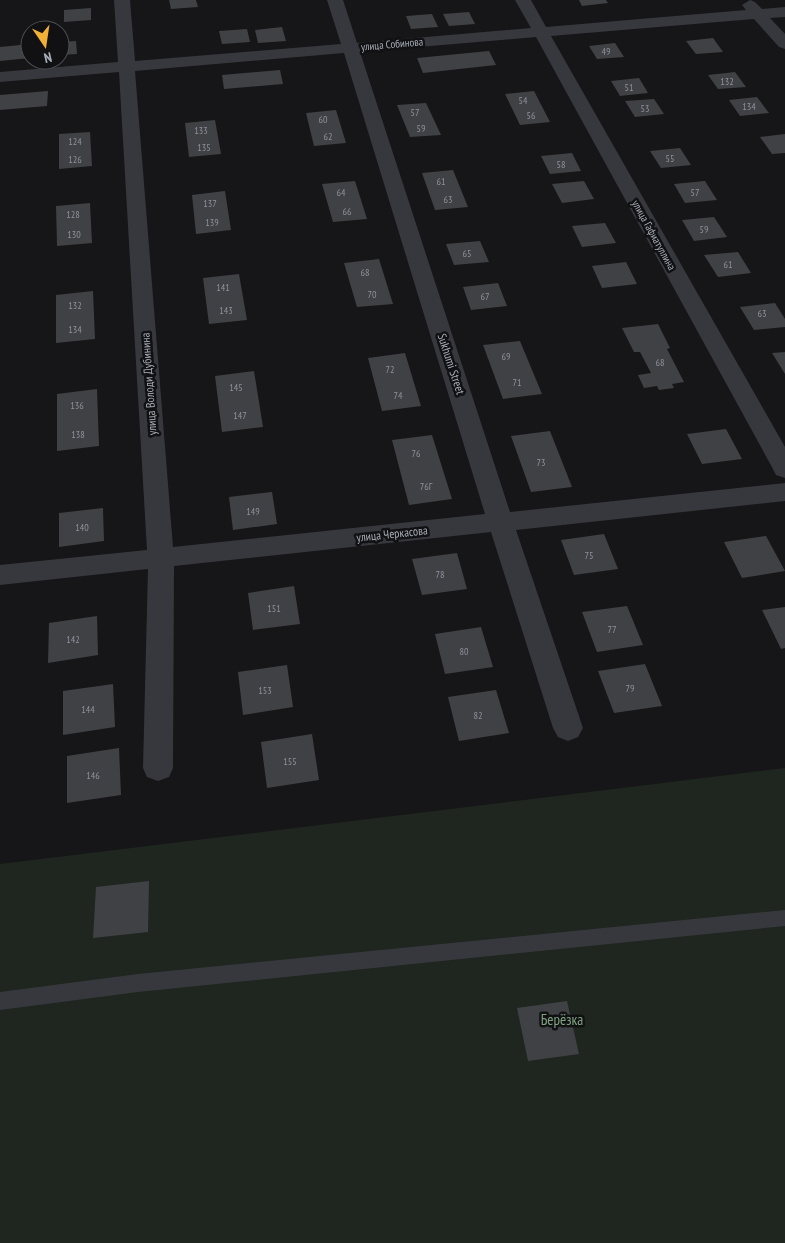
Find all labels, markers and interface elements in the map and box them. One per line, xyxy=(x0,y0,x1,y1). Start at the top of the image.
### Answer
north arrow xyxy=(20,20,70,70)
street label: улица Собинова xyxy=(360,34,424,54)
house number: 49 xyxy=(602,45,611,58)
text: N xyxy=(42,48,54,67)
house number: 132 xyxy=(720,75,734,88)
house number: 51 xyxy=(625,81,634,94)
house number: 54 xyxy=(519,94,528,107)
house number: 134 xyxy=(742,100,756,113)
house number: 53 xyxy=(641,102,650,115)
house number: 57 xyxy=(411,106,420,119)
house number: 56 xyxy=(527,109,536,122)
house number: 60 xyxy=(319,113,328,126)
house number: 59 xyxy=(417,122,426,135)
house number: 133 xyxy=(194,124,208,137)
house number: 62 xyxy=(324,130,333,143)
house number: 124 xyxy=(68,135,82,148)
house number: 135 xyxy=(197,141,211,154)
house number: 55 xyxy=(666,152,675,165)
house number: 126 xyxy=(68,153,82,166)
house number: 58 xyxy=(557,158,566,171)
house number: 61 xyxy=(437,175,446,188)
house number: 64 xyxy=(337,186,346,199)
house number: 57 xyxy=(691,186,700,199)
house number: 63 xyxy=(444,193,453,206)
house number: 137 xyxy=(203,197,217,210)
street label: улица Гафиатуллина xyxy=(629,198,679,272)
house number: 66 xyxy=(343,205,352,218)
house number: 128 xyxy=(66,208,80,221)
house number: 139 xyxy=(205,216,219,229)
house number: 59 xyxy=(700,223,709,236)
house number: 130 xyxy=(67,228,81,241)
house number: 65 xyxy=(463,247,472,260)
house number: 61 xyxy=(724,258,733,271)
house number: 68 xyxy=(361,266,370,279)
house number: 141 xyxy=(216,281,230,294)
house number: 70 xyxy=(368,288,377,301)
house number: 67 xyxy=(481,290,490,303)
house number: 132 xyxy=(68,299,82,312)
house number: 143 xyxy=(219,304,233,317)
house number: 63 xyxy=(758,307,767,320)
house number: 134 xyxy=(68,323,82,336)
street label: Sukhumi Street xyxy=(435,331,469,397)
street label: улица Володи Дубинина xyxy=(137,332,160,436)
house number: 69 xyxy=(502,350,511,363)
house number: 68 xyxy=(656,356,665,369)
house number: 72 xyxy=(386,363,395,376)
house number: 71 xyxy=(513,376,522,389)
house number: 145 xyxy=(229,381,243,394)
house number: 74 xyxy=(394,389,403,402)
house number: 136 xyxy=(70,399,84,412)
house number: 147 xyxy=(233,409,247,422)
house number: 138 xyxy=(71,428,85,441)
house number: 76 xyxy=(412,447,421,460)
house number: 73 xyxy=(537,456,546,469)
house number: 76Г xyxy=(420,480,433,493)
house number: 149 xyxy=(246,505,260,518)
house number: 140 xyxy=(75,521,89,534)
street label: улица Черкасова xyxy=(356,522,428,545)
house number: 75 xyxy=(585,549,594,562)
house number: 78 xyxy=(436,568,445,581)
house number: 151 xyxy=(267,602,281,615)
house number: 77 xyxy=(608,623,617,636)
house number: 142 xyxy=(66,633,80,646)
house number: 80 xyxy=(460,645,469,658)
house number: 79 xyxy=(626,682,635,695)
house number: 153 xyxy=(258,684,272,697)
house number: 144 xyxy=(81,703,95,716)
house number: 82 xyxy=(474,709,483,722)
house number: 155 xyxy=(283,755,297,768)
house number: 146 xyxy=(86,769,100,782)
park label: Берёзка xyxy=(541,1010,583,1029)

